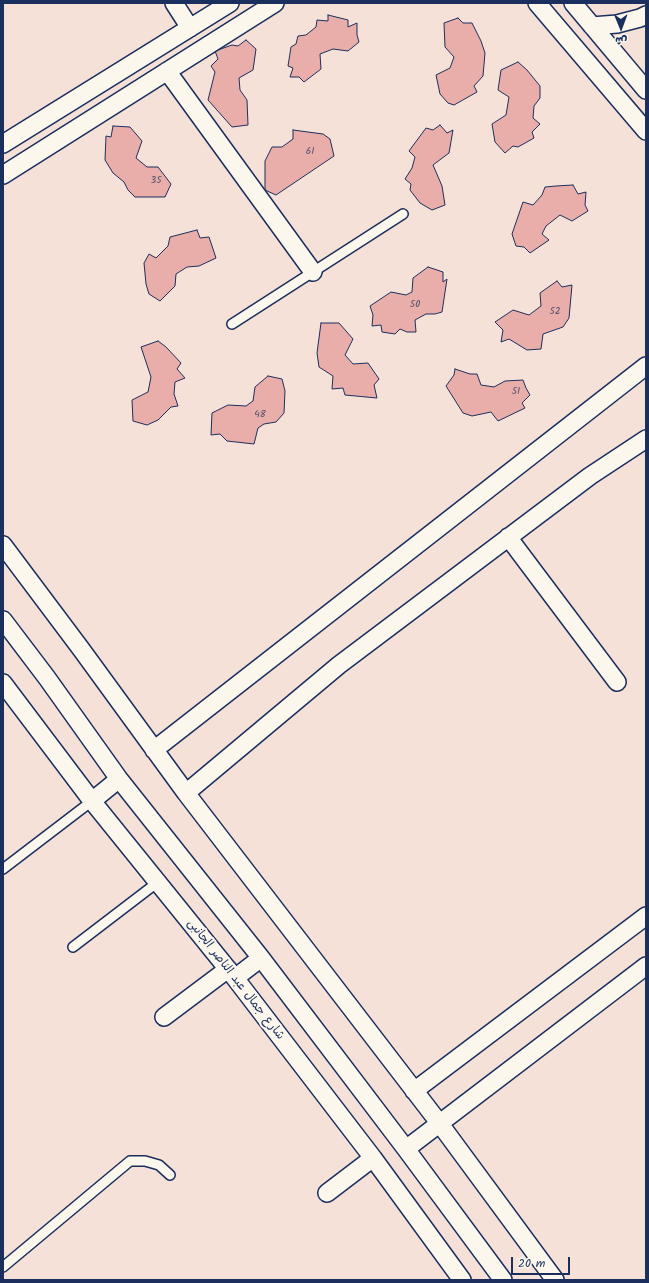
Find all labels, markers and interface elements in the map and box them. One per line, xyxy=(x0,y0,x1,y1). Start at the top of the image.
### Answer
north arrow xyxy=(601,8,641,48)
text: ش xyxy=(615,31,627,49)
house number: 61 xyxy=(306,146,314,158)
house number: 35 xyxy=(150,175,162,187)
house number: 50 xyxy=(410,299,420,311)
house number: 52 xyxy=(549,306,561,318)
house number: 51 xyxy=(512,386,520,398)
house number: 48 xyxy=(254,409,266,421)
street label: شارع جمال عبد الناصر الجانبى xyxy=(183,917,287,1043)
scale bar xyxy=(513,1249,572,1275)
text: 20 m xyxy=(518,1254,545,1273)

